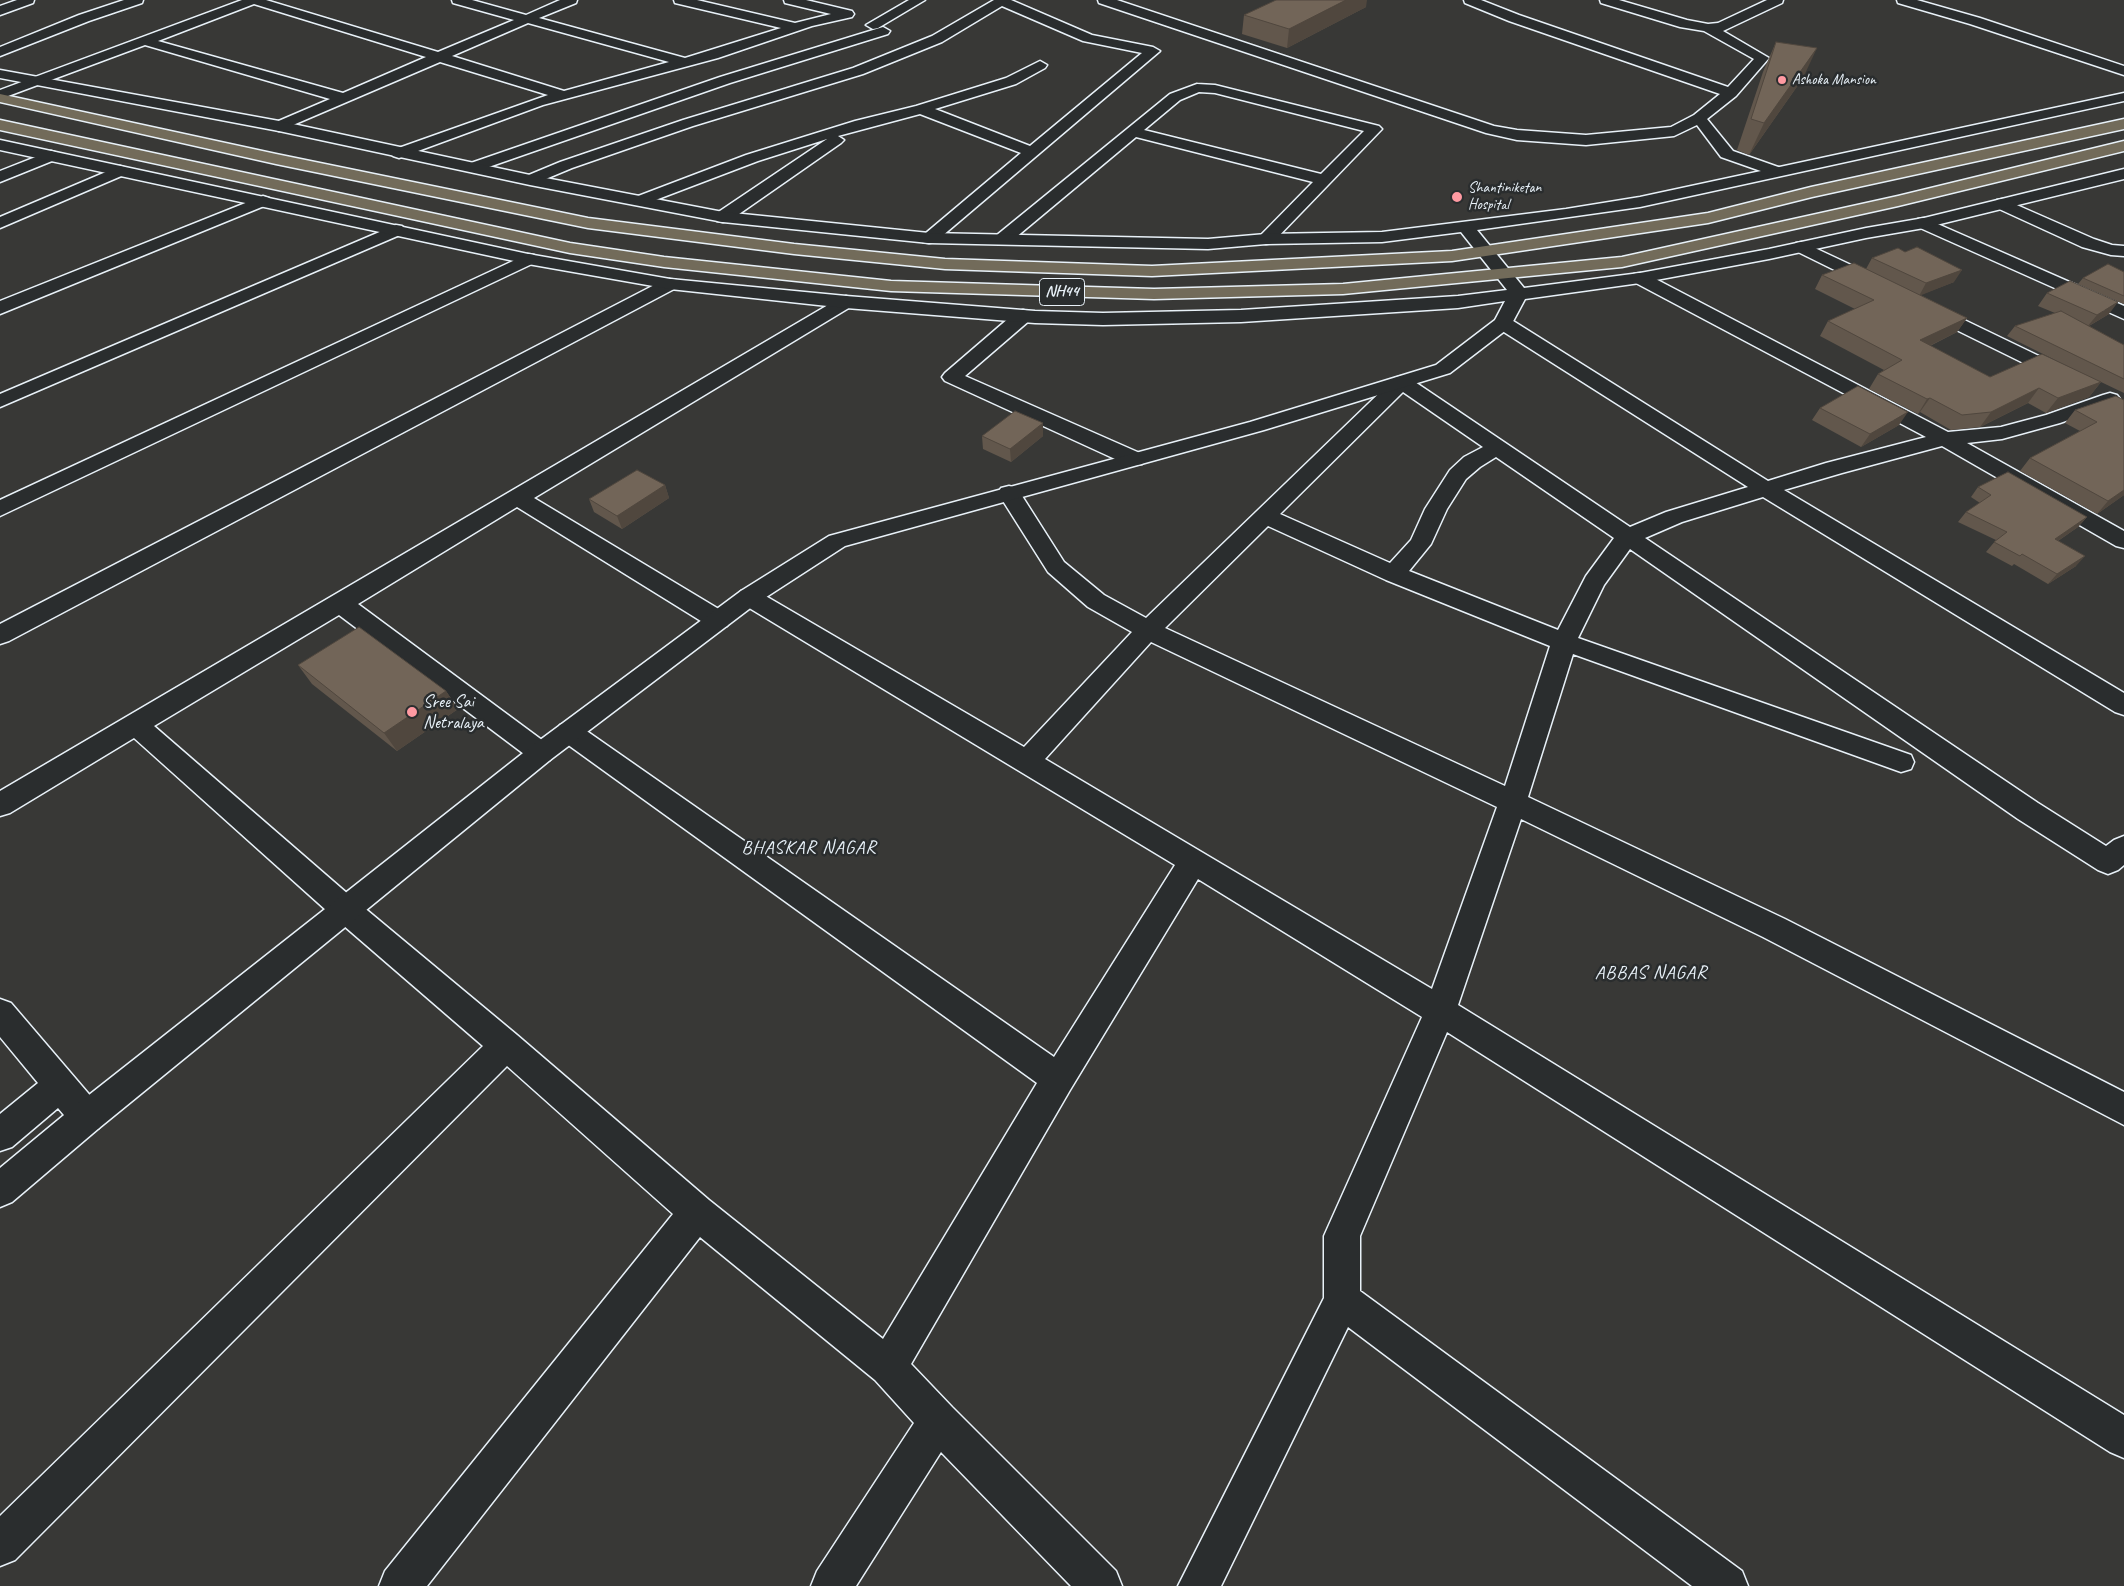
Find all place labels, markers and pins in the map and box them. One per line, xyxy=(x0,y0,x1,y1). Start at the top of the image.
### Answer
place label: Ashoka Mansion xyxy=(1792,71,1876,89)
marker: Ashoka Mansion xyxy=(1776,74,1788,86)
place label: Shantiniketan Hospital xyxy=(1468,179,1541,214)
marker: Shantiniketan Hospital xyxy=(1450,190,1464,204)
place label: Sree Sai Netralaya xyxy=(423,691,484,734)
marker: Sree Sai Netralaya xyxy=(405,705,419,719)

